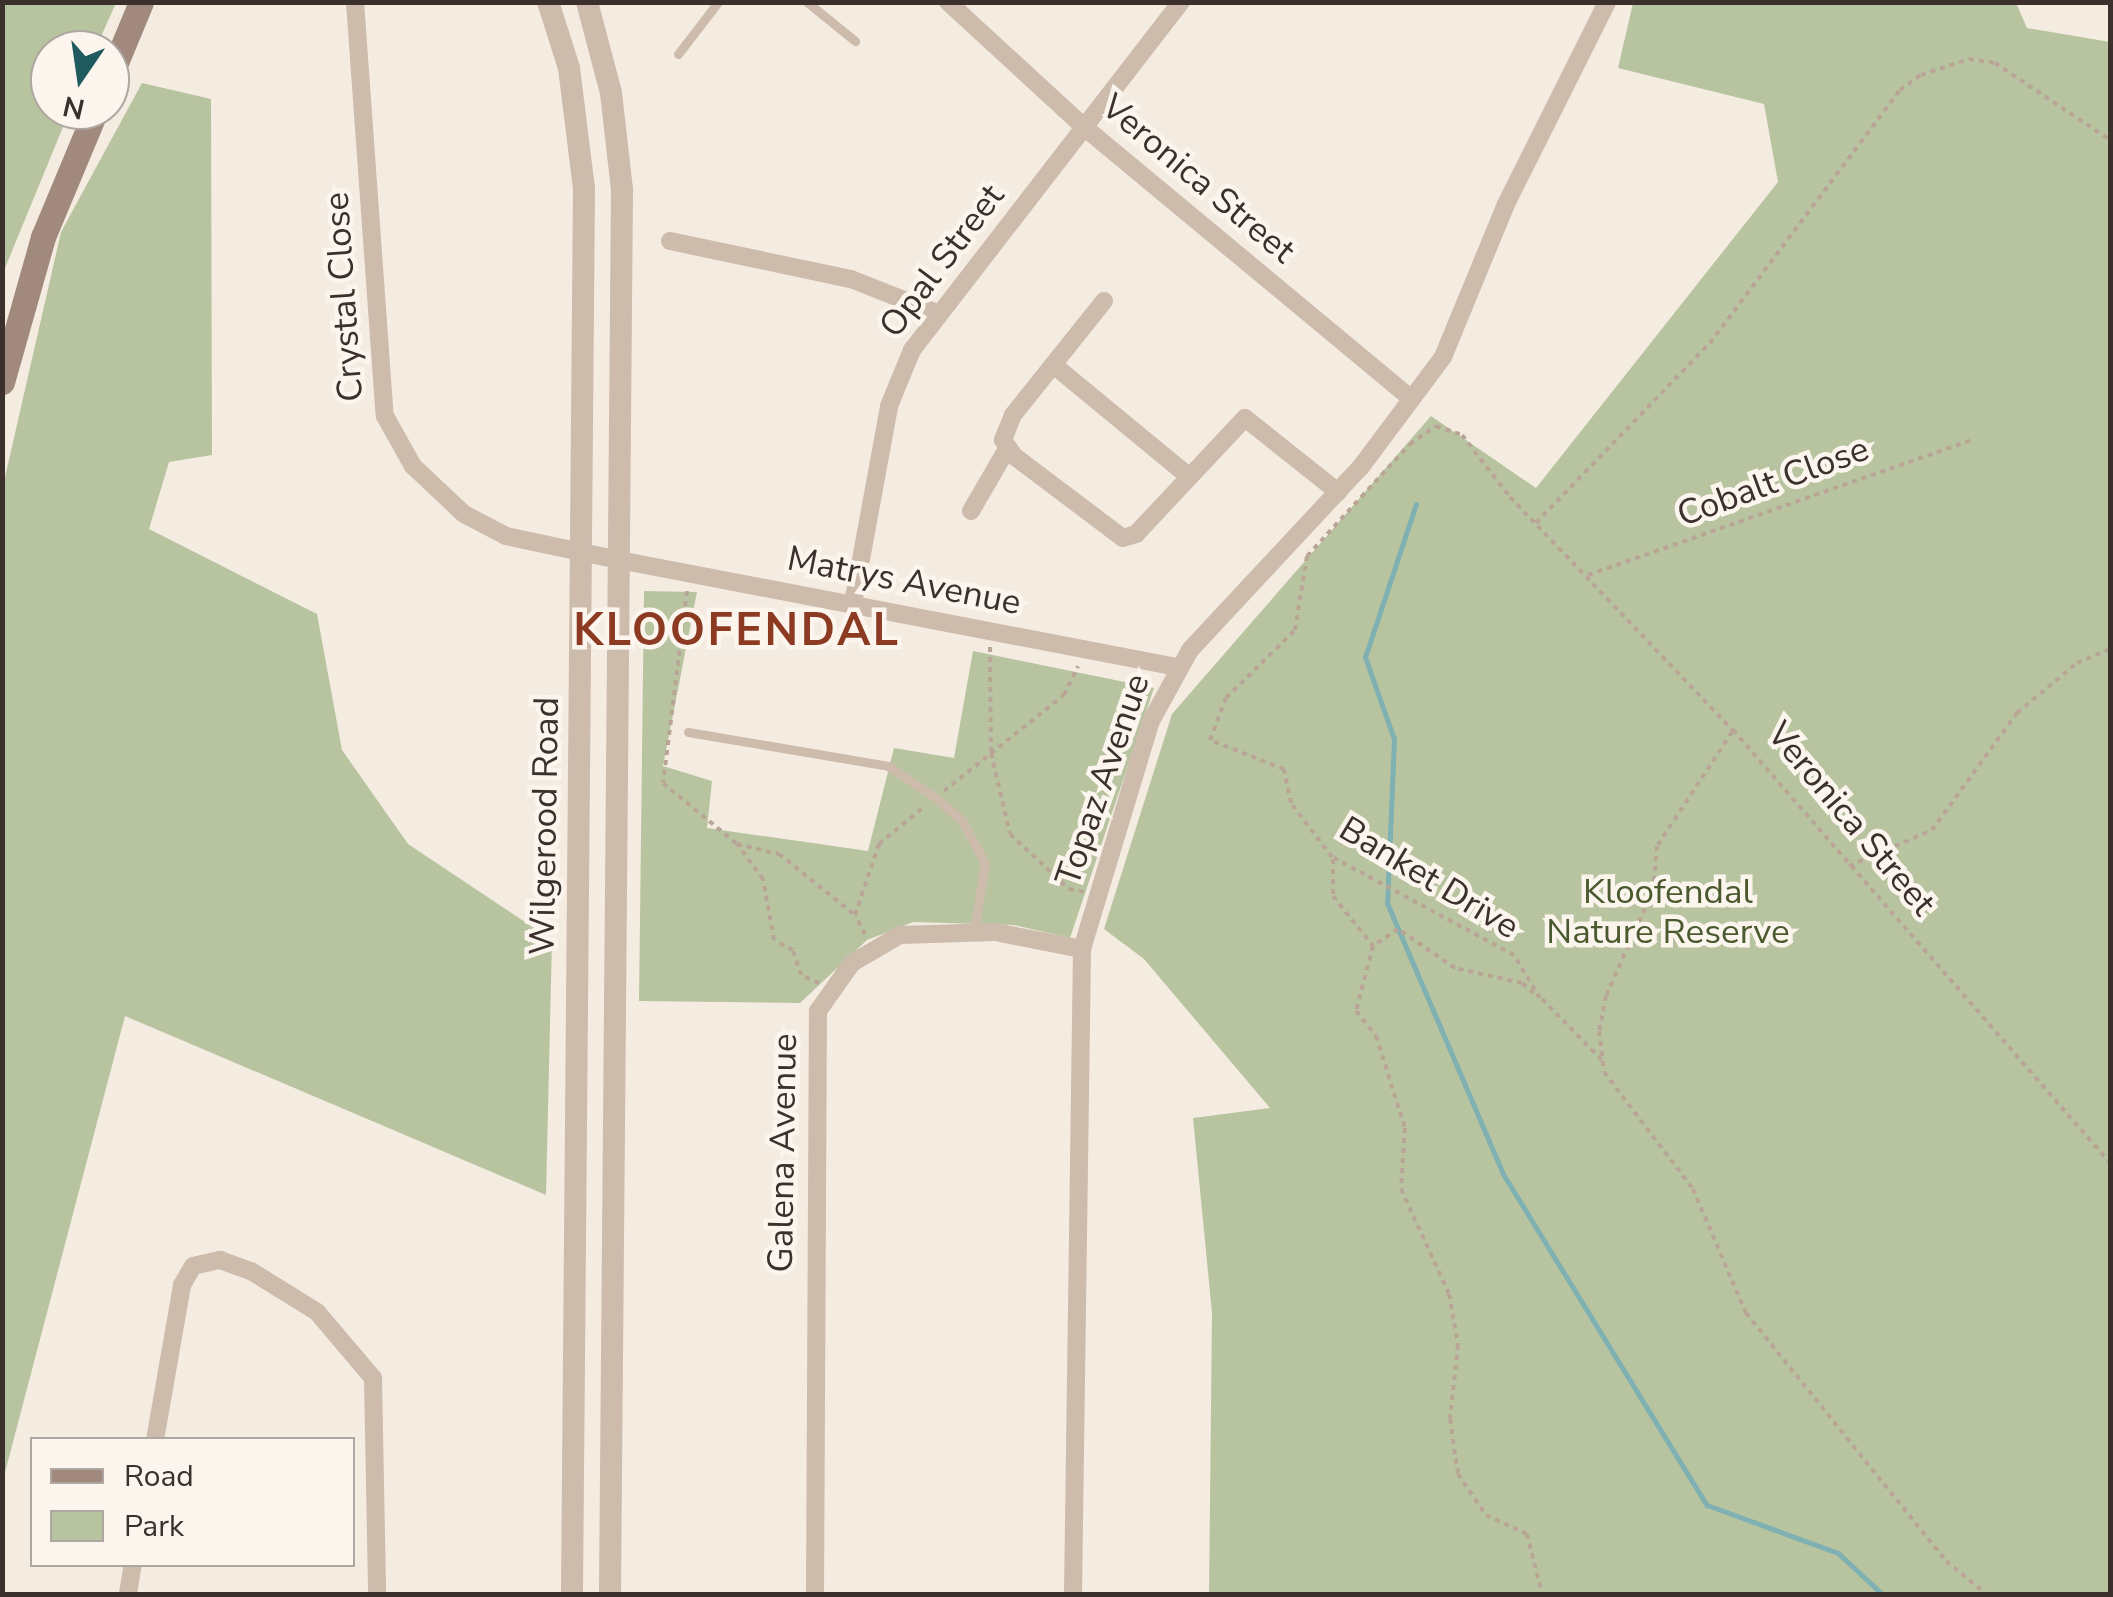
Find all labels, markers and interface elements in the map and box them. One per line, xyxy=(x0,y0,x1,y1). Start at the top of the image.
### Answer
north arrow xyxy=(30,30,130,130)
text: N xyxy=(59,86,88,128)
street label: Veronica Street xyxy=(1093,86,1303,272)
street label: Opal Street xyxy=(871,176,1013,346)
street label: Crystal Close xyxy=(316,191,372,403)
street label: Cobalt Close xyxy=(1672,428,1874,536)
street label: Matrys Avenue xyxy=(784,538,1024,624)
district label: KLOOFENDAL xyxy=(573,604,901,658)
street label: Topaz Avenue xyxy=(1047,669,1159,891)
street label: Wilgerood Road xyxy=(522,697,568,955)
street label: Veronica Street xyxy=(1758,714,1944,924)
street label: Banket Drive xyxy=(1332,808,1526,948)
park label: Kloofendal Nature Reserve xyxy=(1546,871,1790,953)
street label: Galena Avenue xyxy=(760,1033,806,1273)
legend xyxy=(30,1437,355,1567)
text: Road xyxy=(124,1456,194,1497)
text: Park xyxy=(124,1506,184,1547)

